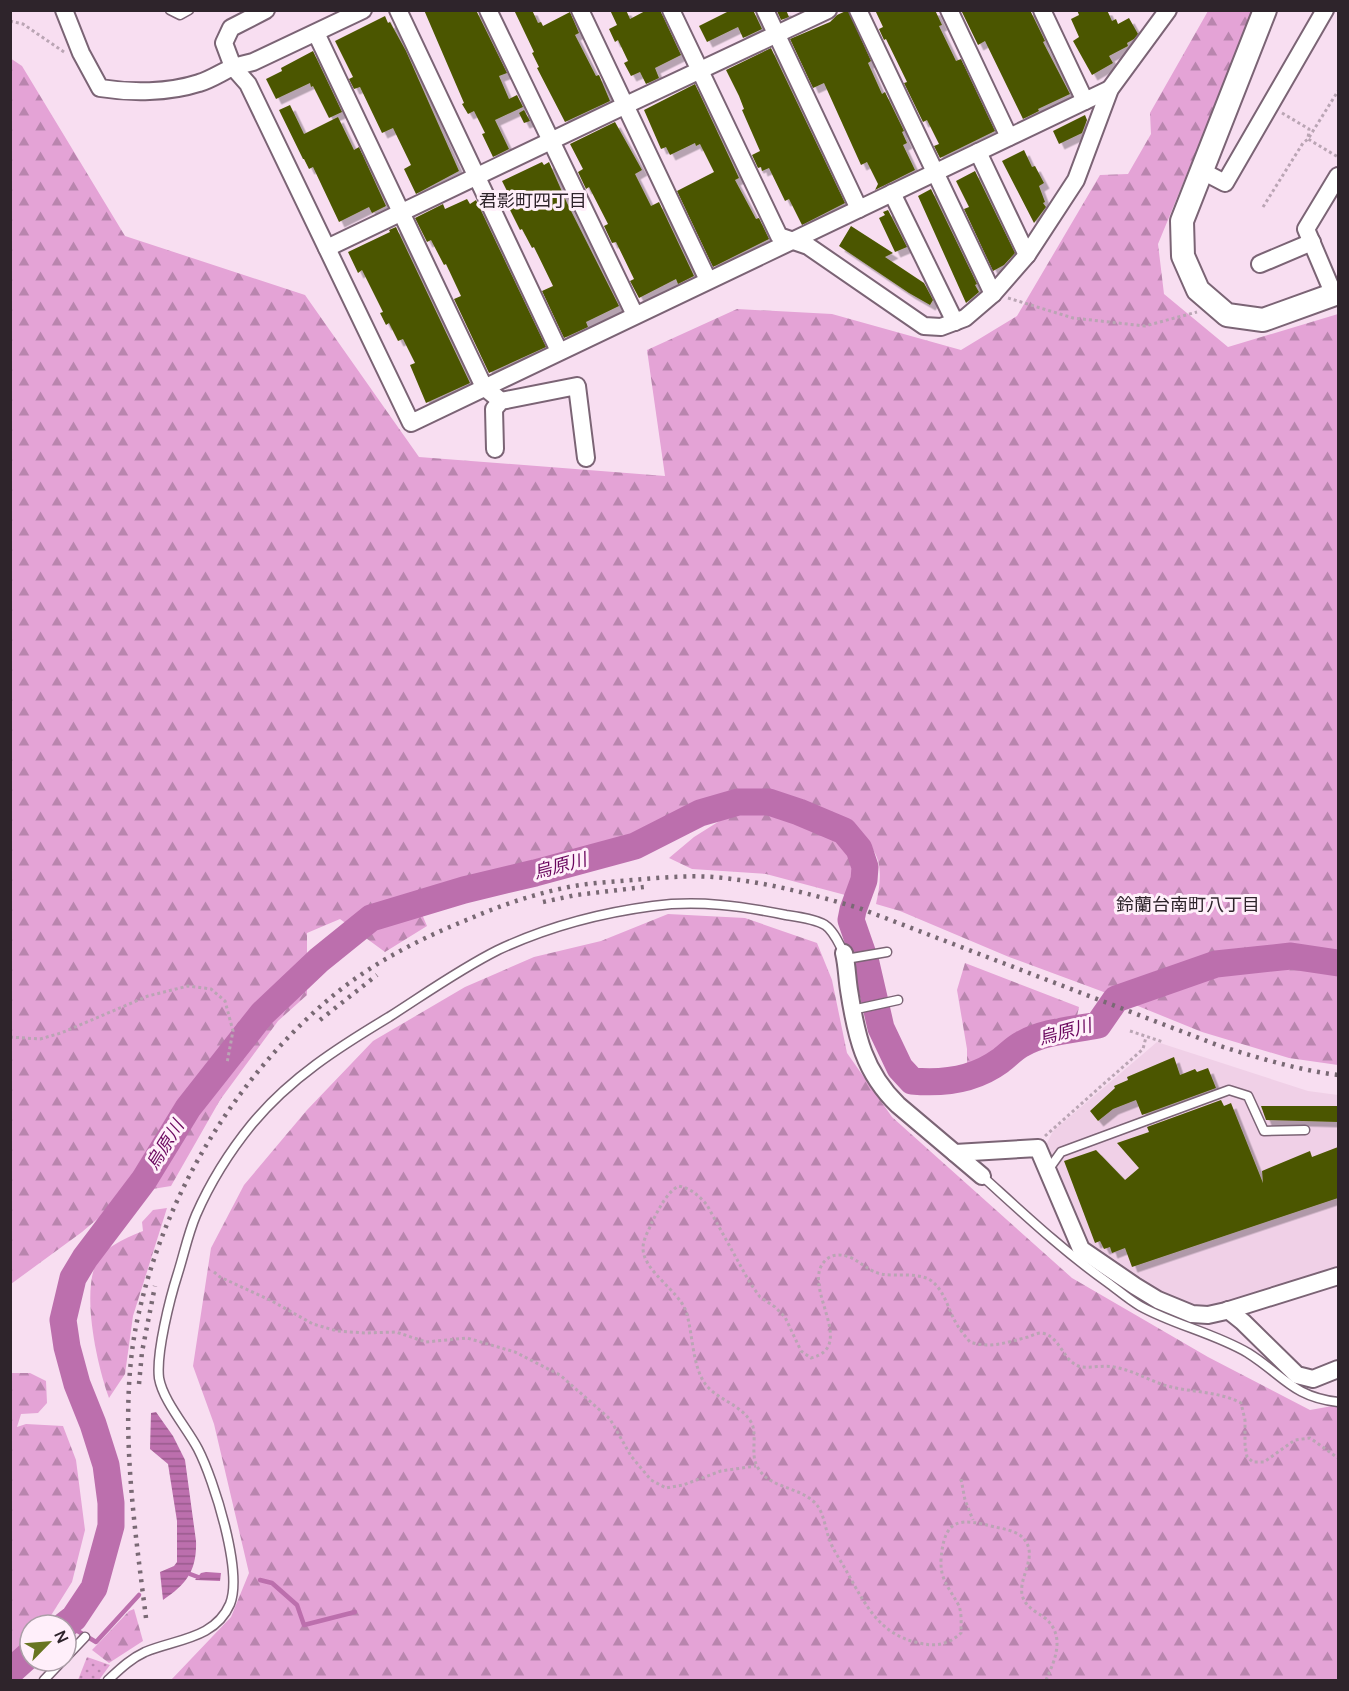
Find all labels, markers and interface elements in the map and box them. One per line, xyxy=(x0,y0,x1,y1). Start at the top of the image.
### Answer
district label: 君影町四丁目 xyxy=(479,188,587,212)
water label: 烏原川 xyxy=(531,846,591,884)
district label: 鈴蘭台南町八丁目 xyxy=(1116,892,1260,916)
water label: 烏原川 xyxy=(1036,1012,1096,1050)
water label: 烏原川 xyxy=(140,1114,190,1174)
north arrow xyxy=(18,1613,78,1673)
text: N xyxy=(49,1627,74,1647)

